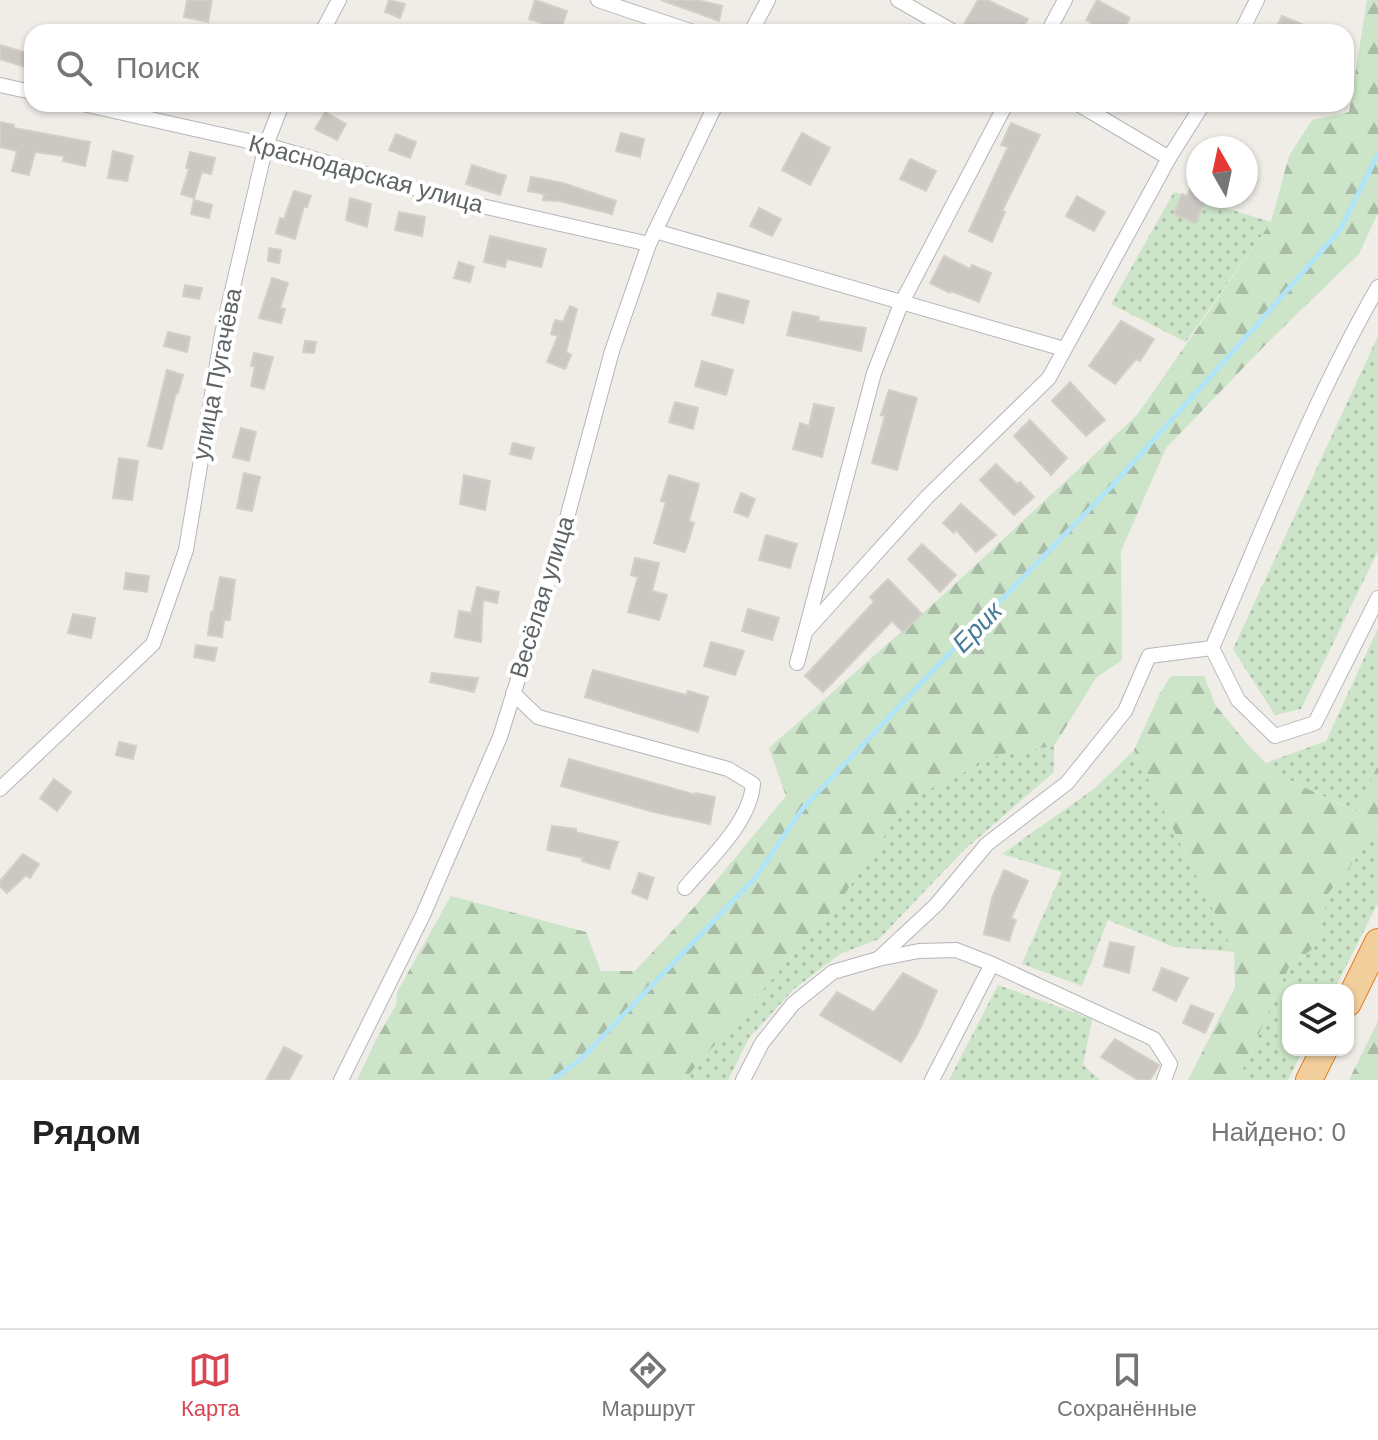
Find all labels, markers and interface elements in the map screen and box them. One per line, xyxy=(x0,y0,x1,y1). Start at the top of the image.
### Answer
search box xyxy=(24,24,1354,112)
icon: search xyxy=(52,46,96,90)
text: Поиск xyxy=(116,51,199,84)
street label: Краснодарская улица xyxy=(246,129,487,218)
north arrow xyxy=(1186,136,1258,208)
street label: улица Пугачёва xyxy=(187,285,247,462)
street label: Весёлая улица xyxy=(504,512,579,681)
water label: Ерик xyxy=(946,594,1009,658)
map controls xyxy=(1282,984,1354,1056)
button: layers xyxy=(1282,984,1354,1056)
text: Рядом xyxy=(32,1113,141,1151)
text: Найдено: 0 xyxy=(1211,1117,1346,1147)
tab: Карта xyxy=(181,1348,240,1422)
tab: Маршрут xyxy=(602,1348,695,1422)
tab: Сохранённые xyxy=(1057,1348,1197,1422)

